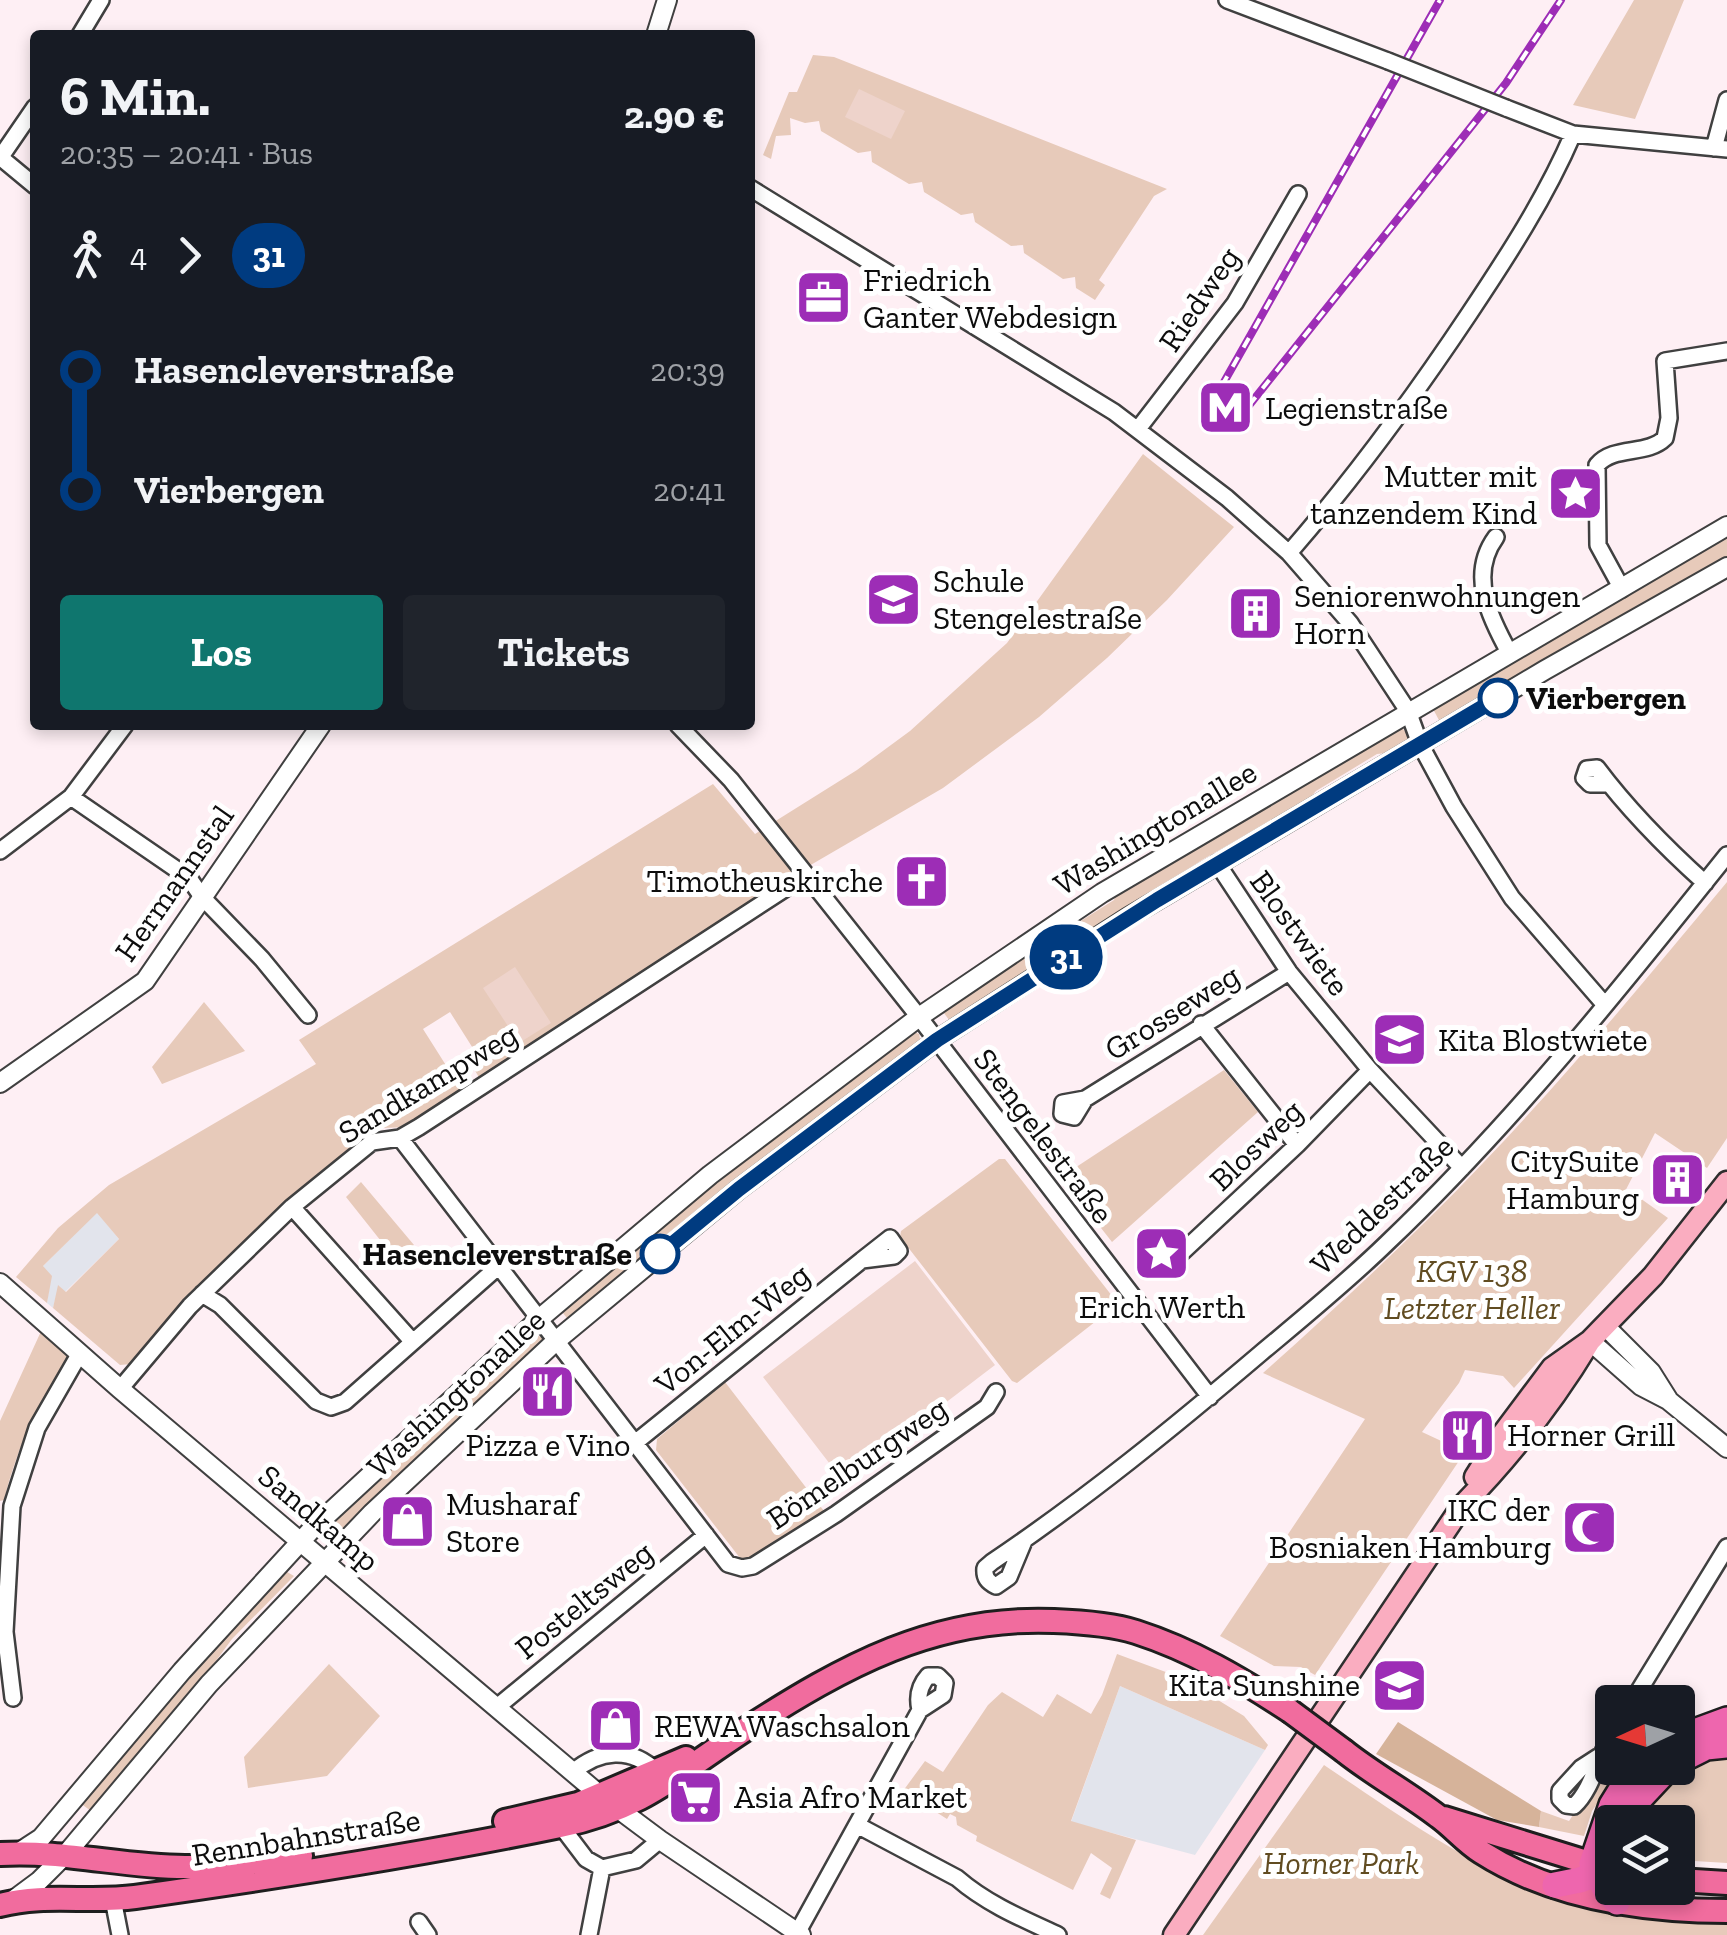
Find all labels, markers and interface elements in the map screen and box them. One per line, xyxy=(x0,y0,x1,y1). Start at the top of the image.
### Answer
text: 6 Min. xyxy=(60,63,210,129)
text: 2.90 € xyxy=(624,92,725,138)
text: 20:35 – 20:41 · Bus xyxy=(60,134,313,172)
icon: walk xyxy=(60,228,115,283)
icon: forward xyxy=(162,228,217,283)
text: 31 xyxy=(252,234,285,276)
text: 4 xyxy=(130,236,147,274)
street label: Riedweg xyxy=(1150,240,1248,358)
place label: Friedrich Ganter Webdesign xyxy=(863,261,1118,336)
office icon: Friedrich Ganter Webdesign xyxy=(794,268,854,328)
text: Hasencleverstraße xyxy=(134,347,454,393)
text: 20:39 xyxy=(650,351,725,389)
metro station icon: Legienstraße xyxy=(1196,378,1256,438)
place label: Legienstraße xyxy=(1265,389,1448,427)
place label: Mutter mit tanzendem Kind xyxy=(1310,457,1537,532)
place icon: Mutter mit tanzendem Kind xyxy=(1546,464,1606,524)
text: Vierbergen xyxy=(134,467,324,513)
text: 20:41 xyxy=(653,471,725,509)
place label: Schule Stengelestraße xyxy=(933,562,1142,637)
school or university icon: Schule Stengelestraße xyxy=(864,569,924,629)
place label: Seniorenwohnungen Horn xyxy=(1294,577,1581,652)
building icon: Seniorenwohnungen Horn xyxy=(1225,584,1285,644)
button: Los xyxy=(60,595,383,710)
button: Tickets xyxy=(403,595,725,710)
marker: Vierbergen xyxy=(1479,679,1517,717)
place label: Vierbergen xyxy=(1526,679,1686,717)
street label: Washingtonallee xyxy=(1047,753,1263,903)
street label: Hermannstal xyxy=(106,798,242,968)
church icon: Timotheuskirche xyxy=(892,851,952,911)
place label: Timotheuskirche xyxy=(647,862,883,900)
street label: Blostwiete xyxy=(1242,863,1358,1003)
line badge: 31 xyxy=(1021,924,1111,990)
text: 31 xyxy=(1050,936,1082,978)
street label: Grosseweg xyxy=(1098,956,1246,1068)
school or university icon: Kita Blostwiete xyxy=(1369,1010,1429,1070)
street label: Sandkampweg xyxy=(332,1015,524,1151)
place label: Kita Blostwiete xyxy=(1438,1021,1647,1059)
street label: Stengelestraße xyxy=(966,1041,1122,1231)
street label: Blosweg xyxy=(1202,1091,1310,1199)
street label: Weddestraße xyxy=(1303,1127,1461,1283)
place label: CitySuite Hamburg xyxy=(1506,1142,1639,1217)
building icon: CitySuite Hamburg xyxy=(1648,1149,1708,1209)
place icon: Erich Werth xyxy=(1132,1223,1192,1283)
place label: Hasencleverstraße xyxy=(362,1235,632,1273)
marker: Hasencleverstraße xyxy=(641,1235,679,1273)
park label: KGV 138 Letzter Heller xyxy=(1384,1252,1561,1327)
street label: Von-Elm-Weg xyxy=(646,1255,817,1404)
place label: Erich Werth xyxy=(1079,1288,1245,1326)
street label: Washingtonallee xyxy=(359,1301,553,1485)
restaurant icon: Pizza e Vino xyxy=(518,1361,578,1421)
street label: Bömelburgweg xyxy=(759,1389,955,1537)
restaurant icon: Horner Grill xyxy=(1438,1405,1498,1465)
place label: Horner Grill xyxy=(1507,1416,1675,1454)
place label: Pizza e Vino xyxy=(466,1426,630,1464)
street label: Sandkamp xyxy=(251,1457,387,1579)
place label: Musharaf Store xyxy=(446,1485,581,1560)
place label: IKC der Bosniaken Hamburg xyxy=(1269,1491,1551,1566)
shop icon: Musharaf Store xyxy=(377,1492,437,1552)
mosque icon: IKC der Bosniaken Hamburg xyxy=(1560,1498,1620,1558)
street label: Posteltsweg xyxy=(507,1533,661,1667)
school or university icon: Kita Sunshine xyxy=(1369,1655,1429,1715)
place label: Kita Sunshine xyxy=(1168,1666,1360,1704)
north arrow xyxy=(1595,1685,1695,1785)
map controls xyxy=(1595,1685,1695,1905)
shop icon: REWA Waschsalon xyxy=(585,1696,645,1756)
place label: REWA Waschsalon xyxy=(654,1707,910,1745)
supermarket icon: Asia Afro Market xyxy=(665,1767,725,1827)
place label: Asia Afro Market xyxy=(734,1778,967,1816)
street label: Rennbahnstraße xyxy=(189,1800,423,1874)
button: layers xyxy=(1595,1805,1695,1905)
park label: Horner Park xyxy=(1263,1844,1419,1882)

